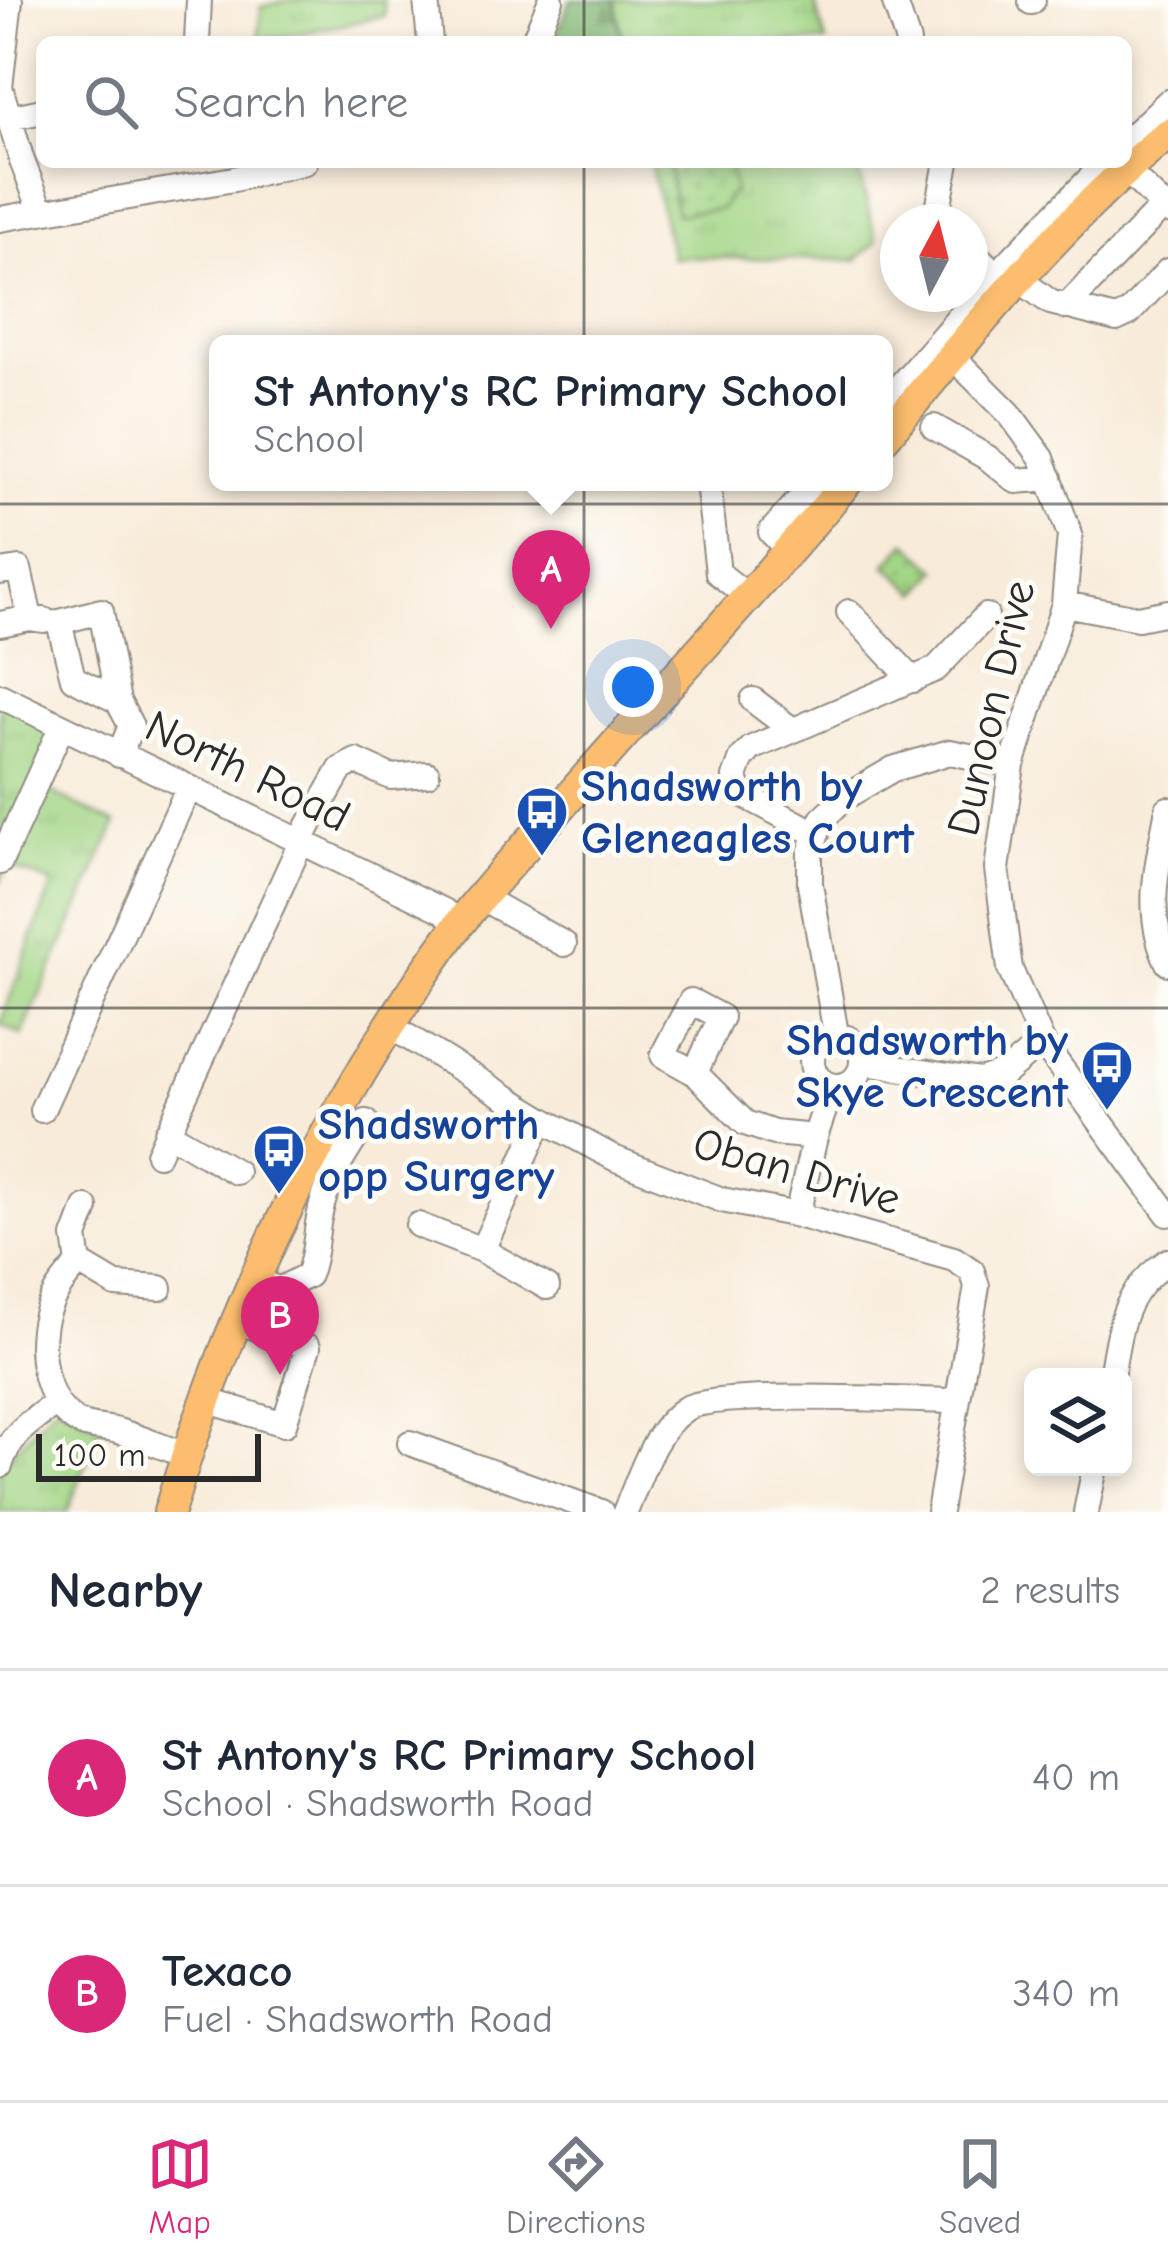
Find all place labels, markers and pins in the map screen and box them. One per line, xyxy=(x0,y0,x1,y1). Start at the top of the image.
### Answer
pin: A xyxy=(512,530,590,629)
place label: Shadsworth by Gleneagles Court xyxy=(581,760,915,864)
bus stop icon: Shadsworth by Gleneagles Court xyxy=(514,784,570,858)
place label: Shadsworth by Skye Crescent xyxy=(787,1014,1069,1118)
bus stop icon: Shadsworth by Skye Crescent xyxy=(1079,1038,1135,1112)
place label: Shadsworth opp Surgery xyxy=(318,1098,555,1202)
bus stop icon: Shadsworth opp Surgery xyxy=(251,1122,307,1196)
pin: B xyxy=(241,1276,319,1375)

